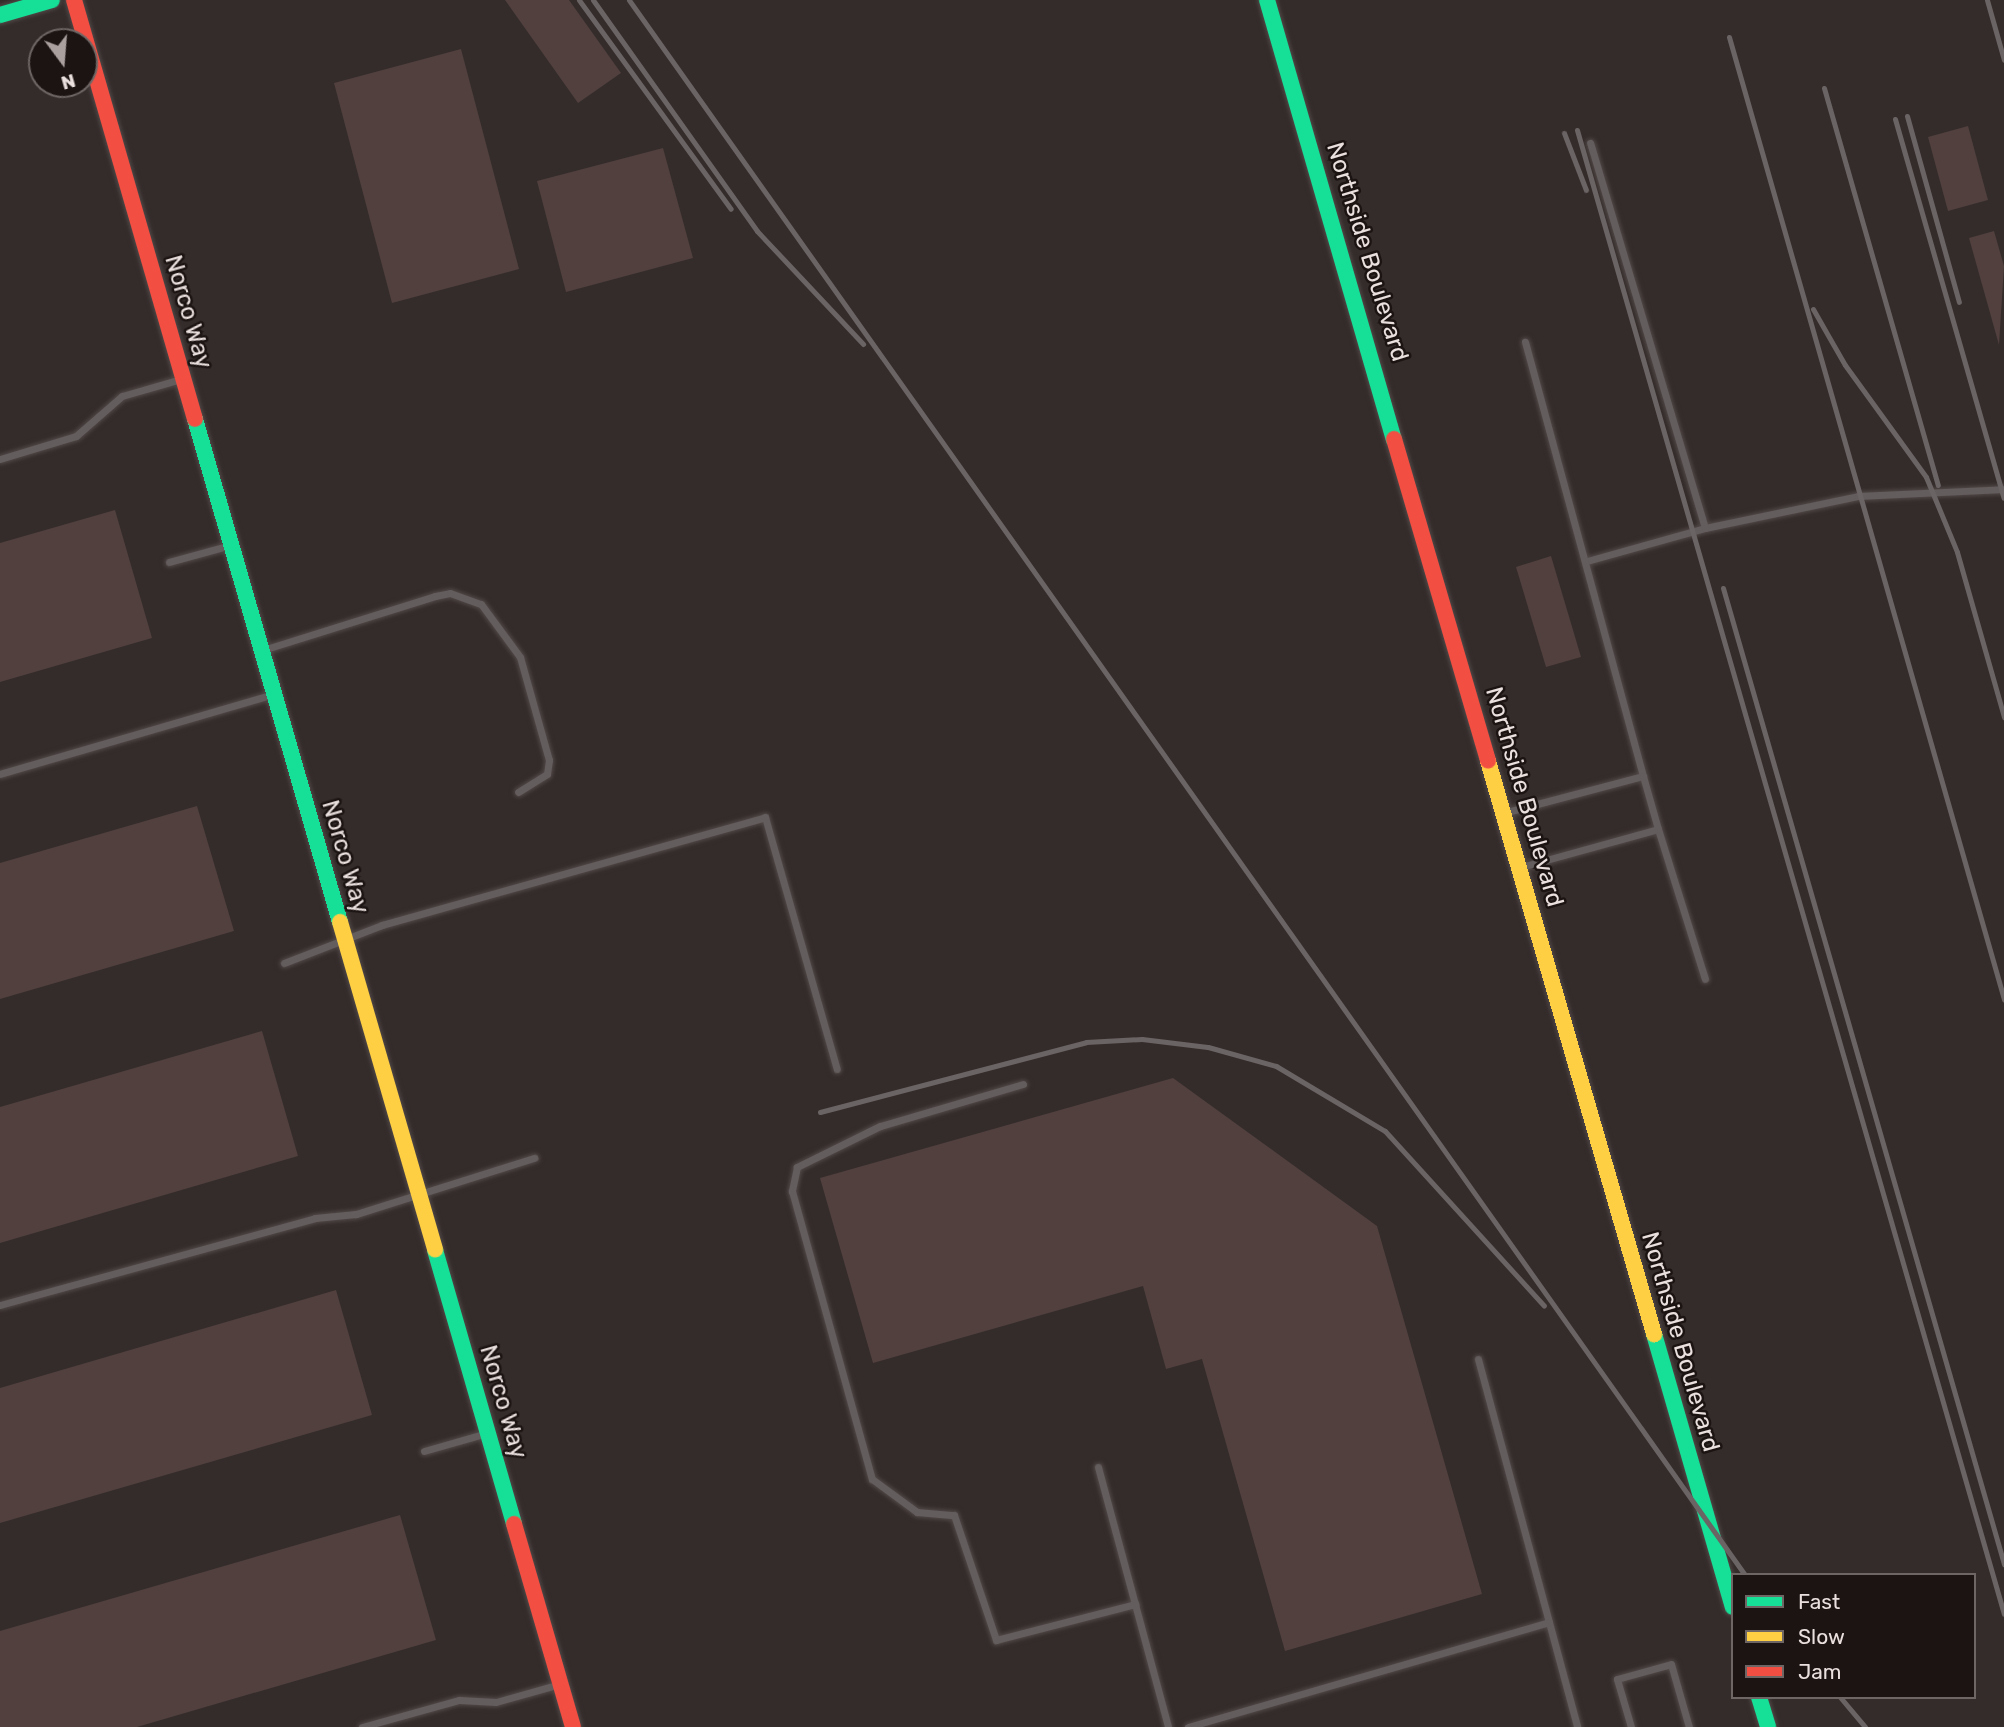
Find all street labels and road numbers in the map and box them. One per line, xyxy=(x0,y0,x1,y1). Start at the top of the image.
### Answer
street label: Northside Boulevard xyxy=(1320,139,1414,365)
street label: Norco Way xyxy=(158,252,218,372)
street label: Northside Boulevard xyxy=(1479,684,1569,910)
street label: Norco Way xyxy=(315,797,375,917)
street label: Northside Boulevard xyxy=(1635,1229,1725,1455)
street label: Norco Way xyxy=(473,1342,533,1462)

